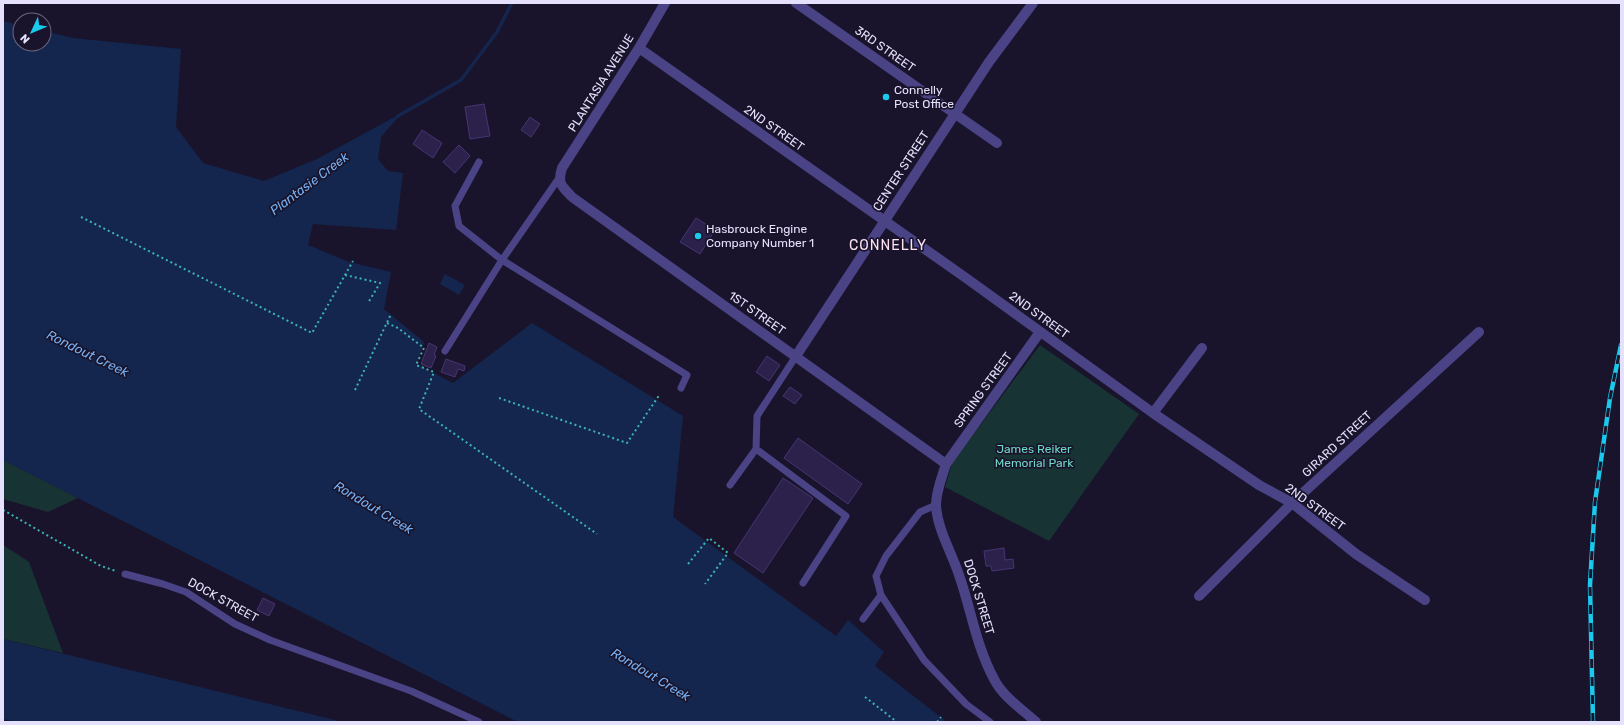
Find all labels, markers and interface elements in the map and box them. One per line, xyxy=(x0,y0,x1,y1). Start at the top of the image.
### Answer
north arrow xyxy=(12,12,52,52)
street label: 3RD STREET xyxy=(852,23,918,75)
text: N xyxy=(18,31,33,46)
street label: PLANTASIA AVENUE xyxy=(565,32,637,134)
place label: Connelly Post Office xyxy=(894,83,954,111)
marker: Connelly Post Office xyxy=(881,92,891,102)
street label: 2ND STREET xyxy=(741,102,807,154)
street label: CENTER STREET xyxy=(870,128,932,214)
water label: Plantasie Creek xyxy=(267,149,352,218)
place label: Hasbrouck Engine Company Number 1 xyxy=(706,222,814,250)
marker: Hasbrouck Engine Company Number 1 xyxy=(693,231,703,241)
district label: CONNELLY xyxy=(849,237,927,254)
street label: 1ST STREET xyxy=(726,288,788,338)
street label: 2ND STREET xyxy=(1006,289,1072,341)
water label: Rondout Creek xyxy=(44,327,132,380)
street label: SPRING STREET xyxy=(951,350,1015,430)
street label: GIRARD STREET xyxy=(1299,408,1375,480)
park label: James Reiker Memorial Park xyxy=(995,442,1074,470)
water label: Rondout Creek xyxy=(331,478,416,537)
street label: 2ND STREET xyxy=(1282,481,1348,533)
street label: DOCK STREET xyxy=(961,558,997,636)
street label: DOCK STREET xyxy=(185,575,261,625)
water label: Rondout Creek xyxy=(608,645,693,704)

